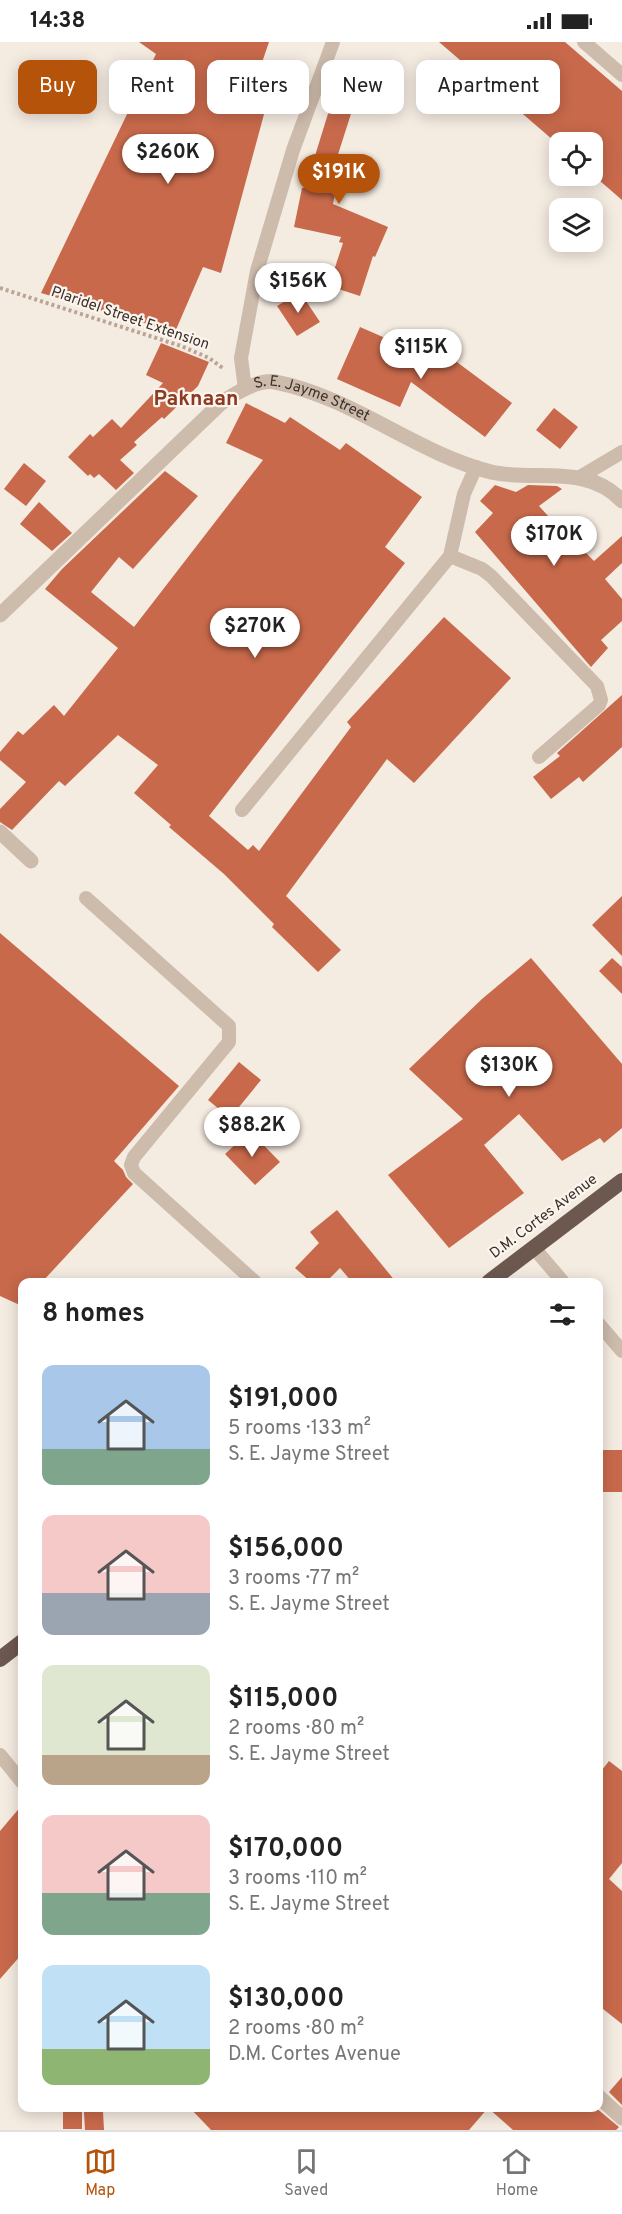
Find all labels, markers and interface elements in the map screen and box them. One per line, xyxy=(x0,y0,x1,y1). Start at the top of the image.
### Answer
text: 14:38 xyxy=(30,8,85,35)
chip: Buy xyxy=(18,60,97,114)
chip: Rent xyxy=(109,60,195,114)
chip: Filters xyxy=(207,60,309,114)
chip: New xyxy=(321,60,404,114)
chip: Apartment xyxy=(416,60,560,114)
map controls xyxy=(549,132,603,252)
button: locate xyxy=(549,132,603,186)
pin: $260K xyxy=(126,134,210,185)
text: $260K xyxy=(136,140,200,166)
pin: $191K xyxy=(297,154,381,205)
text: $191K xyxy=(312,160,366,186)
button: layers xyxy=(549,198,603,252)
pin: $156K xyxy=(256,263,340,314)
text: $156K xyxy=(269,269,327,295)
street label: Plaridel Street Extension xyxy=(48,283,212,355)
pin: $115K xyxy=(379,329,463,380)
text: $115K xyxy=(394,335,448,361)
street label: S. E. Jayme Street xyxy=(252,372,373,426)
district label: Paknaan xyxy=(154,386,238,413)
pin: $170K xyxy=(512,516,596,567)
text: $170K xyxy=(525,522,583,548)
pin: $270K xyxy=(213,608,297,659)
text: $270K xyxy=(224,614,286,640)
pin: $130K xyxy=(467,1047,551,1098)
text: $130K xyxy=(479,1053,539,1079)
pin: $88.2K xyxy=(203,1107,301,1158)
text: $88.2K xyxy=(218,1113,286,1139)
street label: D.M. Cortes Avenue xyxy=(487,1170,601,1264)
text: 8 homes xyxy=(42,1298,145,1331)
icon: filters xyxy=(546,1298,579,1331)
text: $191,000 xyxy=(228,1383,339,1416)
icon: home xyxy=(90,1389,162,1461)
text: 5 rooms · 133 m² xyxy=(228,1416,371,1442)
text: S. E. Jayme Street xyxy=(228,1442,390,1468)
text: $156,000 xyxy=(228,1533,344,1566)
icon: home xyxy=(90,1539,162,1611)
text: 3 rooms · 77 m² xyxy=(228,1566,359,1592)
text: S. E. Jayme Street xyxy=(228,1592,390,1618)
text: $115,000 xyxy=(228,1683,338,1716)
icon: home xyxy=(90,1689,162,1761)
text: 2 rooms · 80 m² xyxy=(228,1716,364,1742)
text: S. E. Jayme Street xyxy=(228,1742,390,1768)
text: $170,000 xyxy=(228,1833,343,1866)
icon: home xyxy=(90,1839,162,1911)
text: 3 rooms · 110 m² xyxy=(228,1866,367,1892)
text: S. E. Jayme Street xyxy=(228,1892,390,1918)
text: $130,000 xyxy=(228,1983,344,2016)
icon: home xyxy=(90,1989,162,2061)
text: 2 rooms · 80 m² xyxy=(228,2016,364,2042)
text: D.M. Cortes Avenue xyxy=(228,2042,401,2068)
tab: Map xyxy=(84,2145,117,2201)
tab: Saved xyxy=(284,2145,328,2201)
tab: Home xyxy=(496,2145,538,2201)

